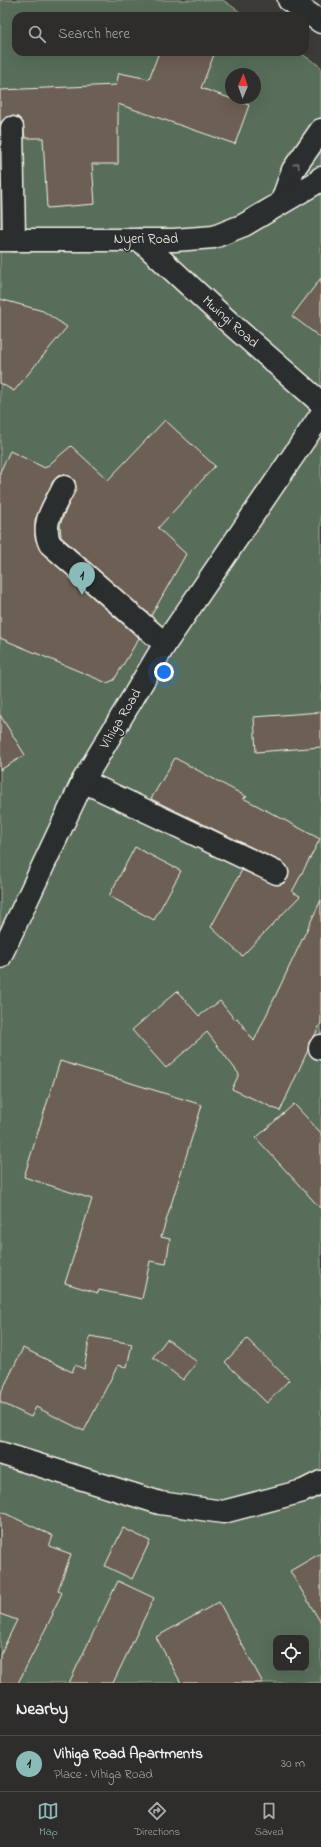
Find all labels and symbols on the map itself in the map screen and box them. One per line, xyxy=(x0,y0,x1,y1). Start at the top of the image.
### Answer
north arrow xyxy=(225,68,261,104)
one-way arrow xyxy=(292,162,299,169)
street label: Nyeri Road xyxy=(114,229,178,251)
street label: Mwingi Road xyxy=(196,291,263,354)
pin: 1 xyxy=(69,562,95,595)
your location xyxy=(154,662,174,682)
street label: Vihiga Road xyxy=(94,685,148,754)

